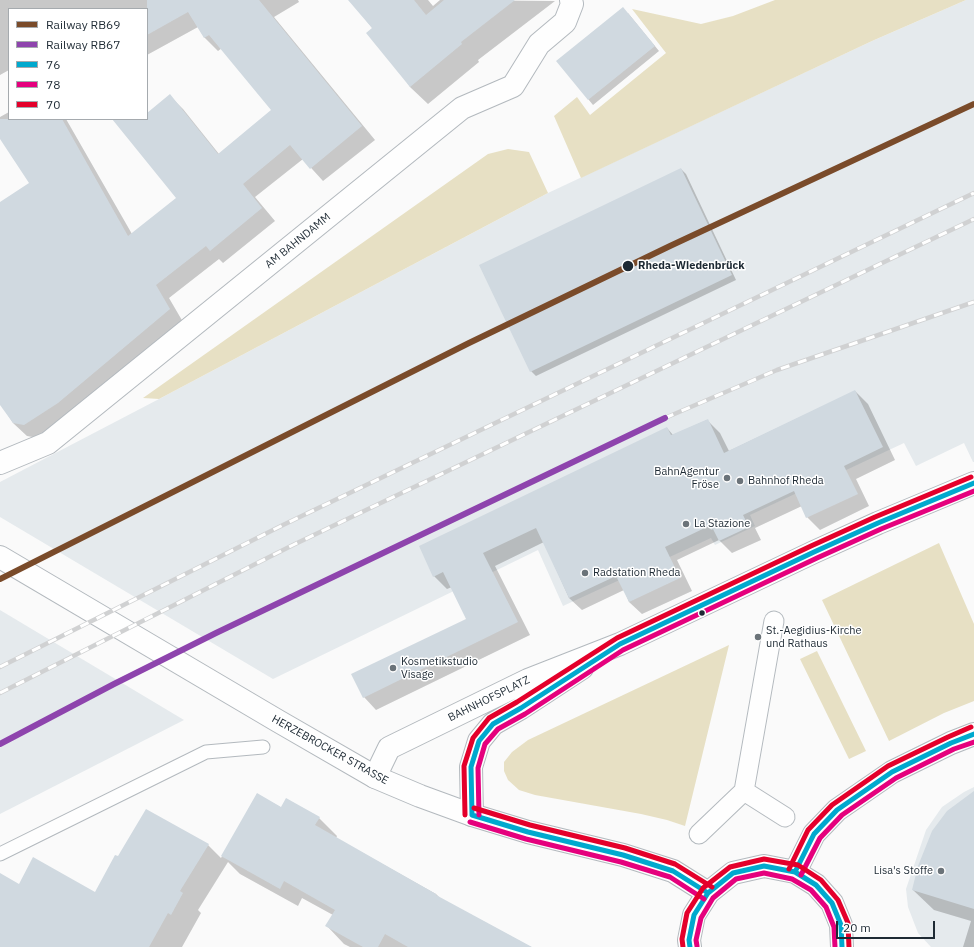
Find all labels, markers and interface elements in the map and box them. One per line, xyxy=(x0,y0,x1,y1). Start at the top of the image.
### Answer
legend xyxy=(8,8,148,120)
text: Railway RB69 xyxy=(46,17,120,32)
text: Railway RB67 xyxy=(46,37,120,52)
text: 76 xyxy=(46,57,60,72)
text: 78 xyxy=(46,77,60,92)
text: 70 xyxy=(46,97,60,112)
street label: AM BAHNDAMM xyxy=(263,211,333,271)
marker: Rheda-Wiedenbrück xyxy=(621,259,635,273)
place label: Rheda-Wiedenbrück xyxy=(638,259,745,273)
place label: BahnAgentur Fröse xyxy=(654,465,719,491)
marker: BahnAgentur Fröse xyxy=(722,473,732,483)
place label: Bahnhof Rheda xyxy=(748,474,824,488)
marker: Bahnhof Rheda xyxy=(735,476,745,486)
place label: La Stazione xyxy=(694,517,750,531)
marker: La Stazione xyxy=(681,519,691,529)
place label: Radstation Rheda xyxy=(593,566,680,580)
marker: Radstation Rheda xyxy=(580,568,590,578)
unlabelled marker xyxy=(697,608,707,618)
place label: St.-Aegidius-Kirche und Rathaus xyxy=(766,624,862,650)
marker: St.-Aegidius-Kirche und Rathaus xyxy=(753,632,763,642)
place label: Kosmetikstudio Visage xyxy=(401,655,478,681)
marker: Kosmetikstudio Visage xyxy=(388,663,398,673)
street label: BAHNHOFSPLATZ xyxy=(446,674,532,724)
street label: HERZEBROCKER STRASSE xyxy=(269,712,391,788)
place label: Lisa's Stoffe xyxy=(874,864,933,878)
marker: Lisa's Stoffe xyxy=(936,866,946,876)
scale bar xyxy=(838,913,937,939)
text: 20 m xyxy=(843,920,871,935)

